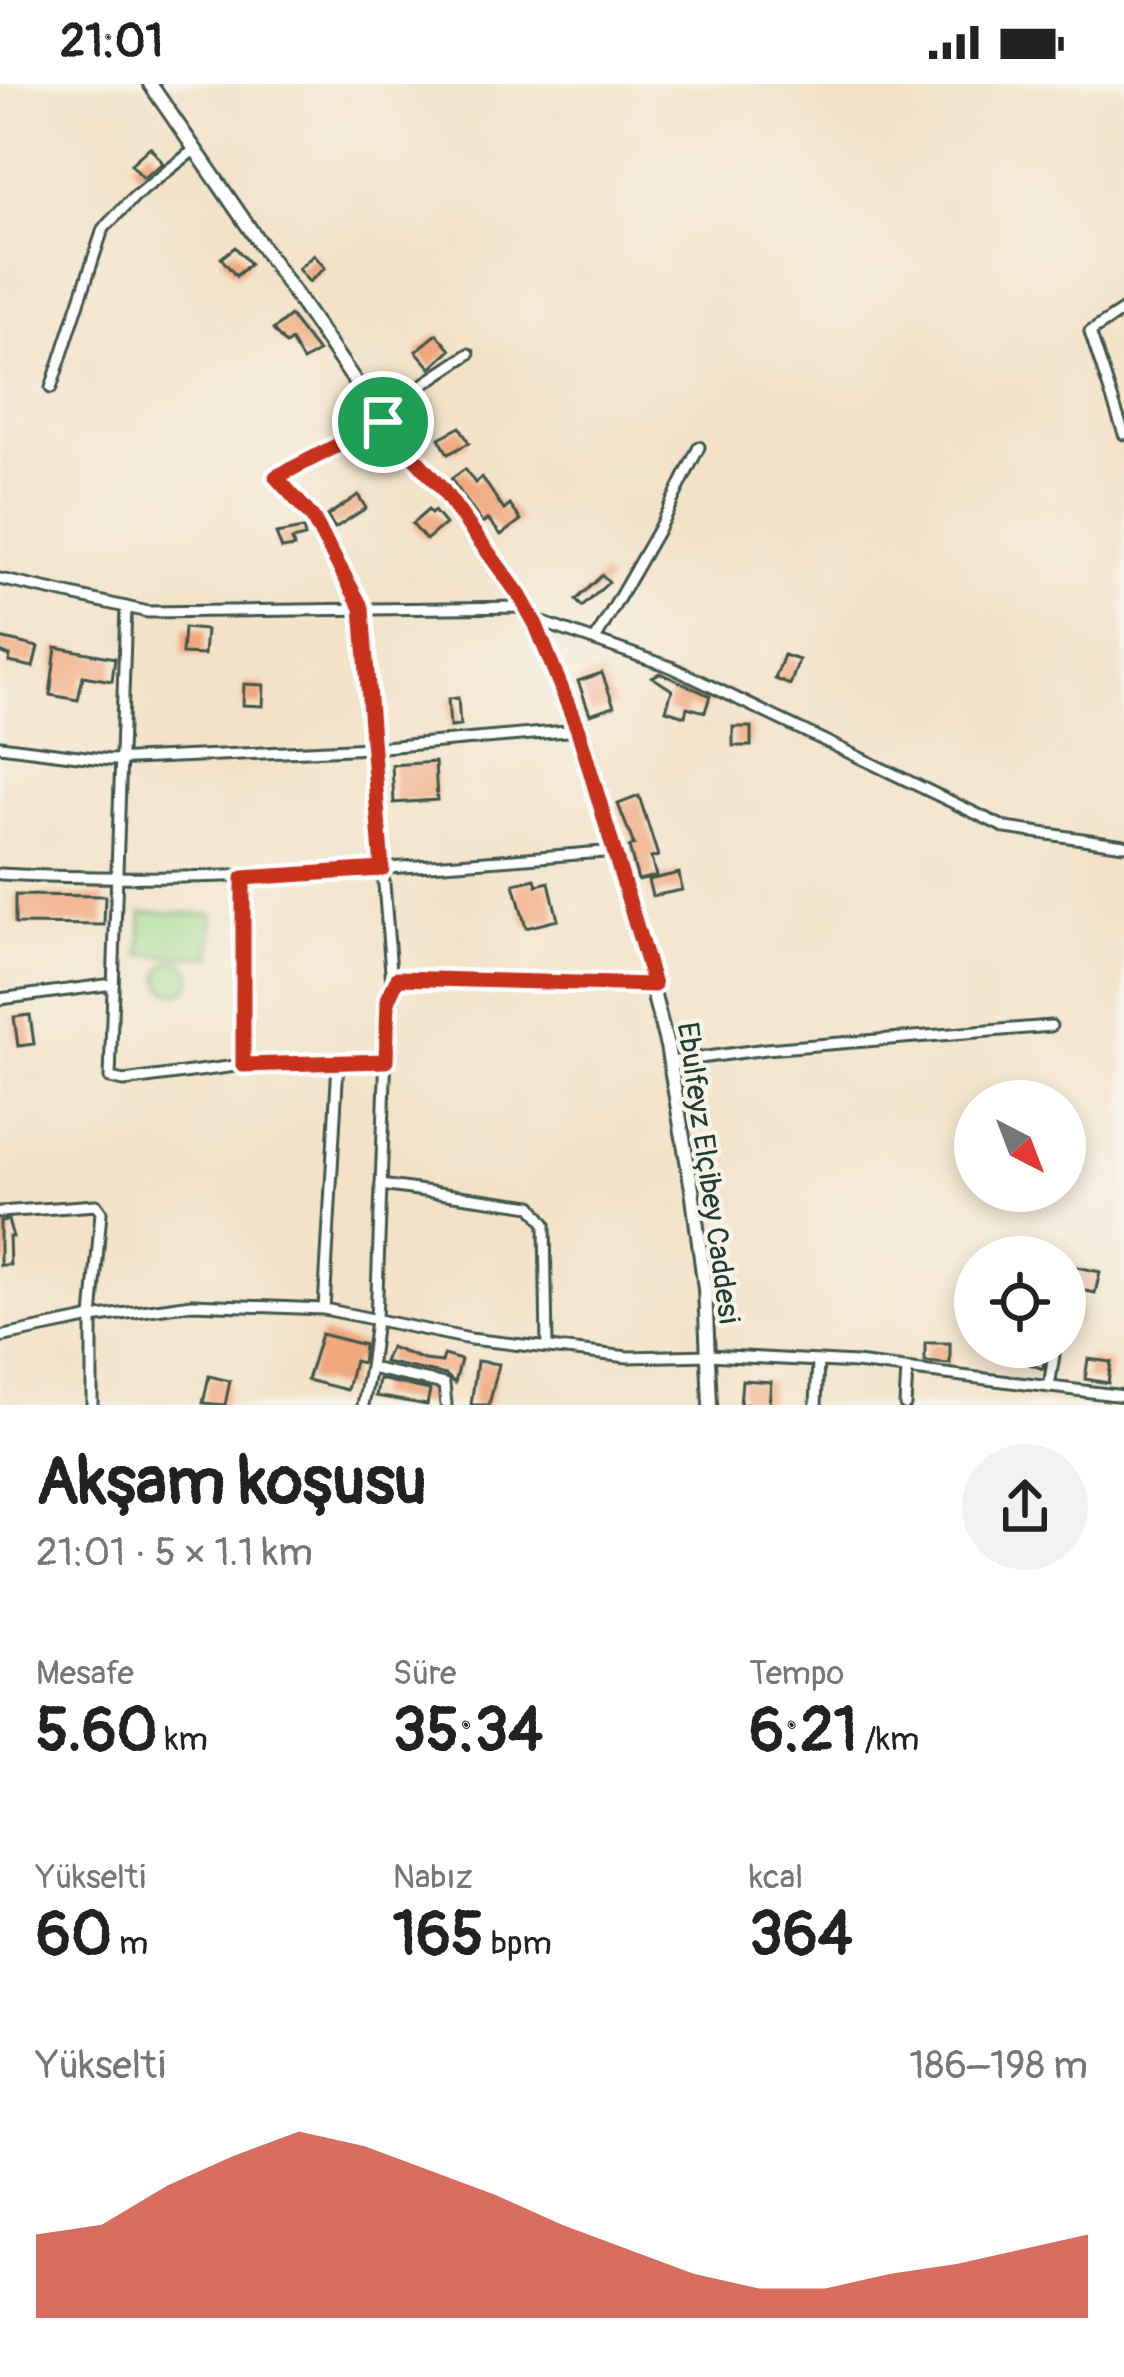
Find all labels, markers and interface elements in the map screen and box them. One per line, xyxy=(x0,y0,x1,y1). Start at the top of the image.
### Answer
text: 21:01 xyxy=(60,14,163,70)
pin xyxy=(332,371,434,473)
icon: arrive xyxy=(350,389,416,455)
street label: Ebulfeyz Elçibey Caddesi xyxy=(669,1020,747,1326)
north arrow xyxy=(954,1080,1086,1212)
map controls xyxy=(954,1080,1086,1368)
button: locate xyxy=(954,1236,1086,1368)
text: Akşam koşusu xyxy=(36,1441,427,1524)
button: share xyxy=(962,1444,1088,1570)
text: 21:01 · 5 × 1.1 km xyxy=(36,1528,313,1577)
text: Mesafe xyxy=(36,1653,134,1694)
text: Süre xyxy=(393,1653,456,1694)
text: Tempo xyxy=(749,1653,844,1694)
text: 5.60 xyxy=(36,1694,158,1769)
text: 35:34 xyxy=(393,1694,543,1769)
text: 6:21 xyxy=(749,1694,857,1769)
text: km xyxy=(158,1719,208,1760)
text: /km xyxy=(857,1719,919,1760)
text: Yükselti xyxy=(36,1857,146,1898)
text: Nabız xyxy=(393,1857,473,1898)
text: kcal xyxy=(749,1857,803,1898)
text: 60 xyxy=(36,1898,112,1973)
text: 165 xyxy=(393,1898,484,1973)
text: 364 xyxy=(749,1898,853,1973)
text: m xyxy=(112,1923,148,1964)
text: bpm xyxy=(484,1923,552,1964)
text: Yükselti xyxy=(36,2041,166,2090)
text: 186–198 m xyxy=(909,2041,1088,2090)

